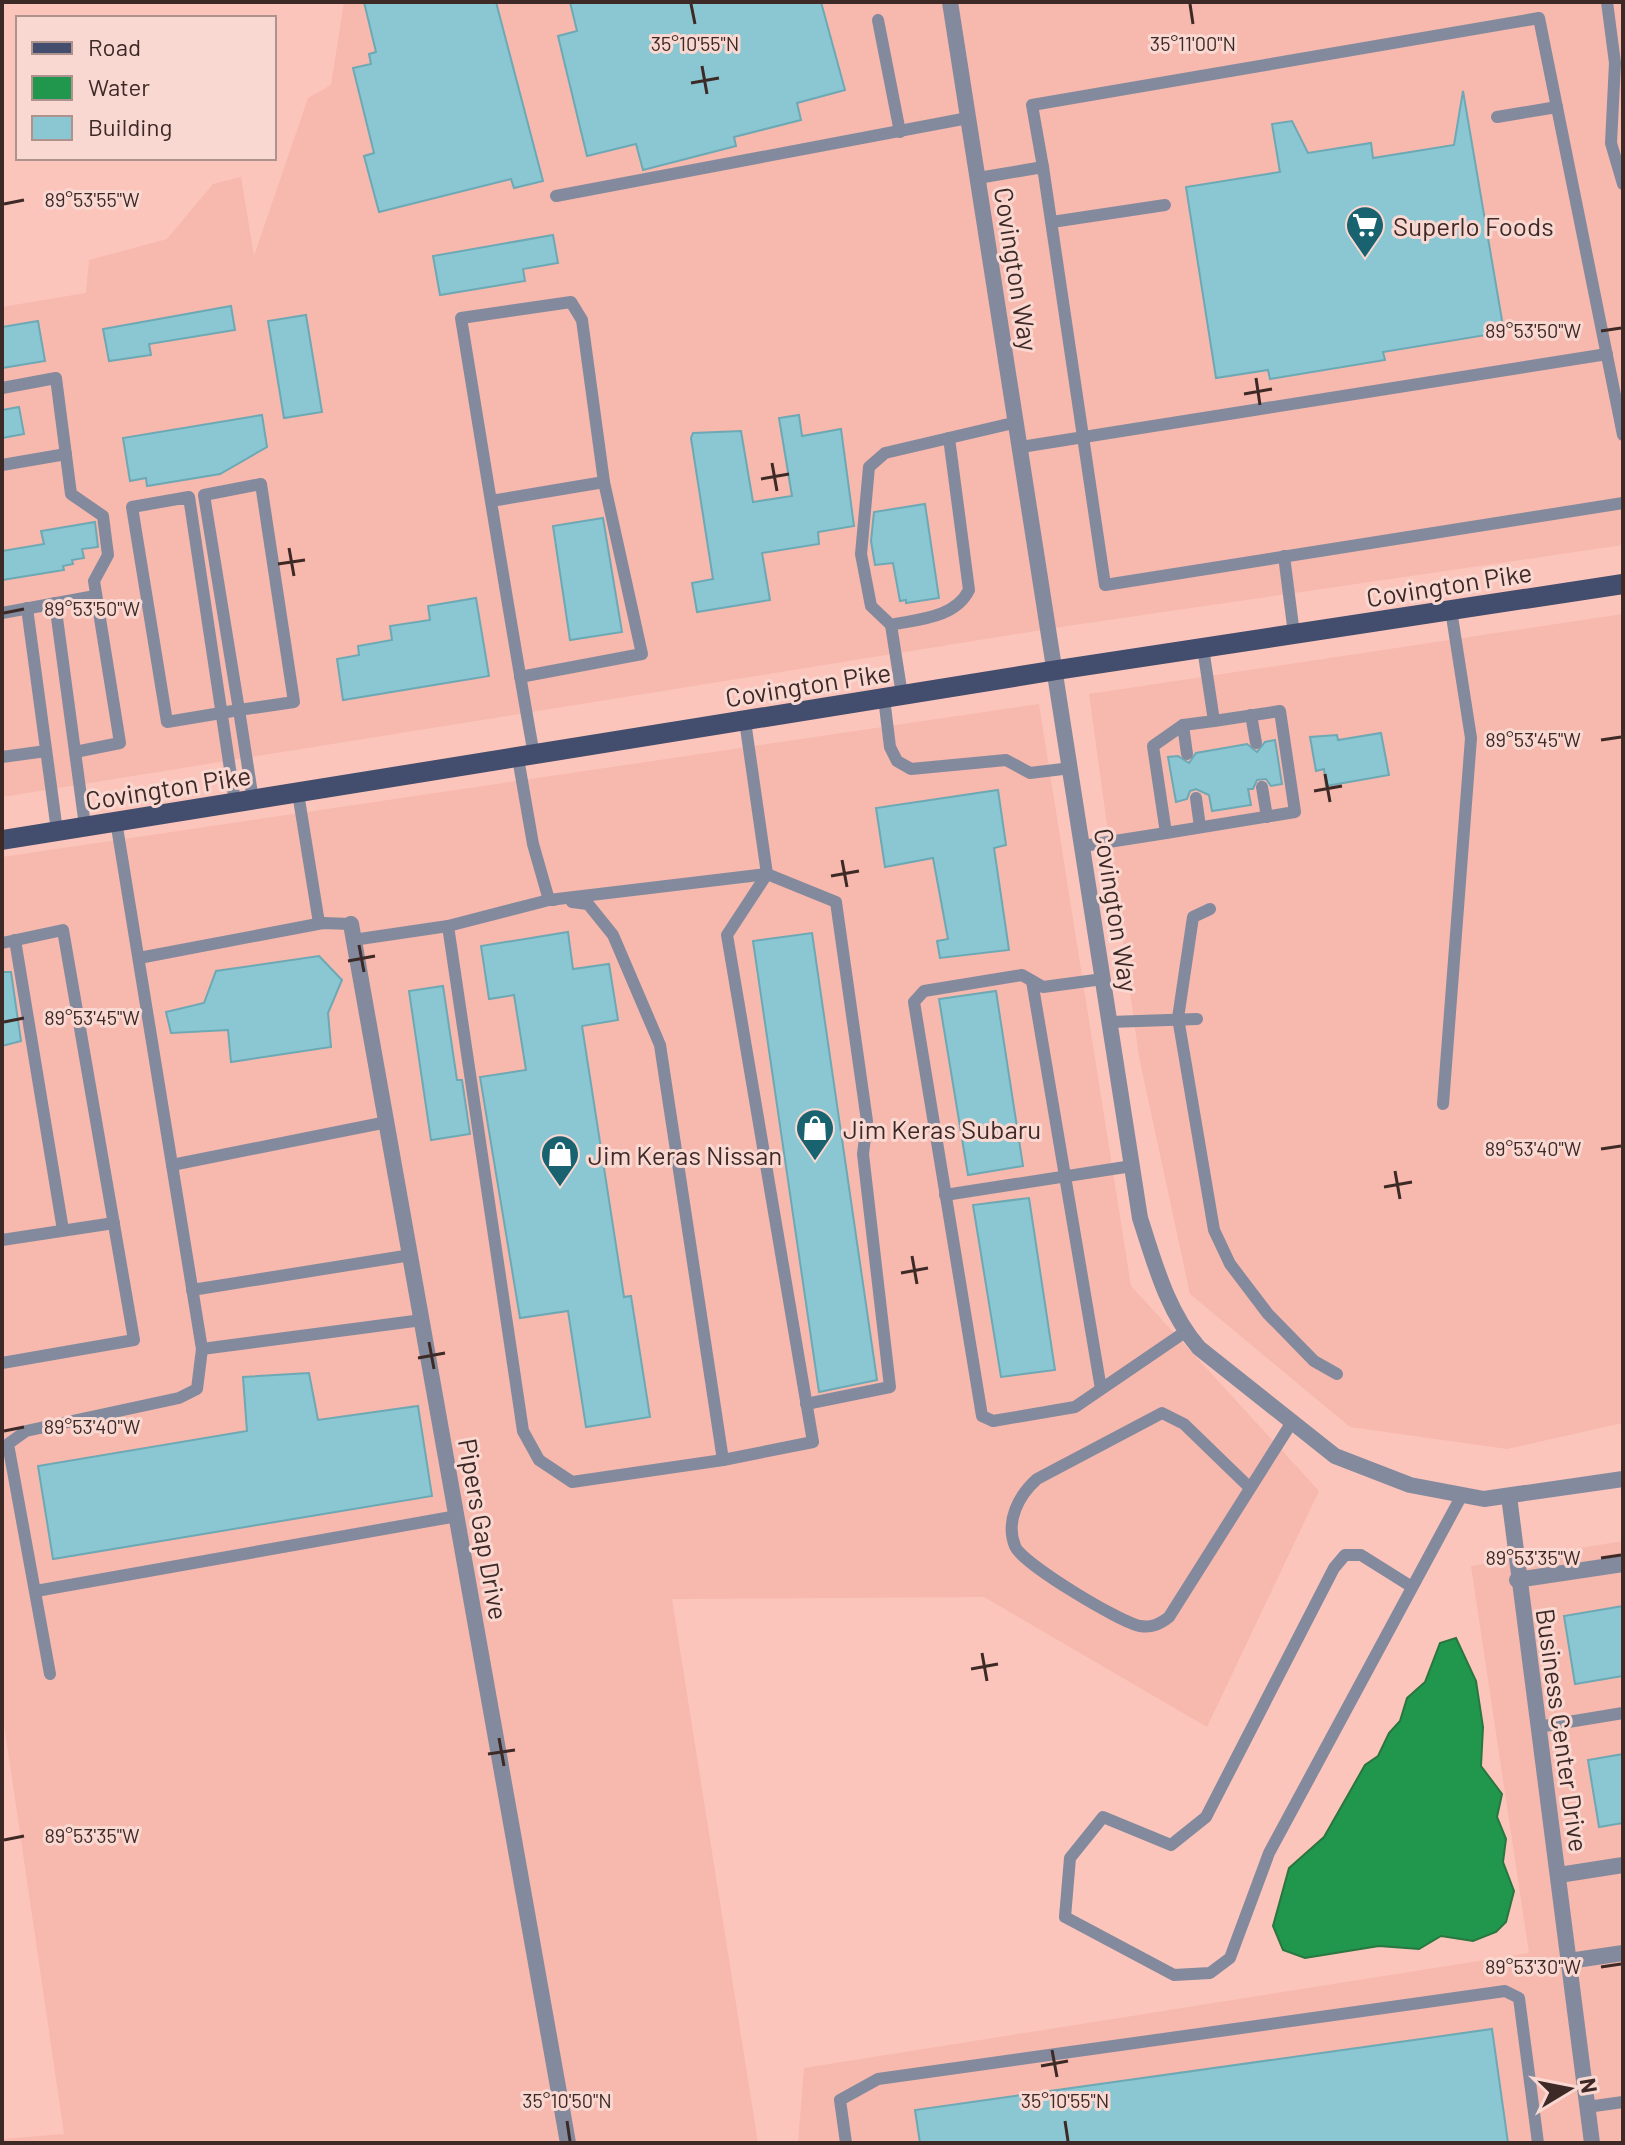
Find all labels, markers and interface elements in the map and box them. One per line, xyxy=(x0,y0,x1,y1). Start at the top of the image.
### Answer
legend xyxy=(16,16,276,160)
text: 35°10'55"N xyxy=(651,31,739,55)
text: 35°11'00"N xyxy=(1150,31,1236,55)
text: Road xyxy=(88,32,141,61)
text: Water xyxy=(88,72,150,101)
text: Building xyxy=(88,112,172,141)
street label: Covington Way xyxy=(989,185,1045,353)
text: 89°53'55"W xyxy=(44,187,140,211)
supermarket icon: Superlo Foods xyxy=(1344,204,1386,259)
place label: Superlo Foods xyxy=(1393,210,1554,241)
text: 89°53'50"W xyxy=(1485,318,1581,342)
street label: Covington Pike xyxy=(1364,556,1534,612)
text: 89°53'50"W xyxy=(44,596,140,620)
street label: Covington Pike xyxy=(723,656,893,712)
text: 89°53'45"W xyxy=(1485,727,1581,751)
street label: Covington Pike xyxy=(83,759,253,815)
street label: Covington Way xyxy=(1089,826,1145,994)
text: 89°53'45"W xyxy=(44,1005,140,1029)
shop icon: Jim Keras Subaru xyxy=(794,1107,836,1162)
place label: Jim Keras Subaru xyxy=(843,1113,1041,1144)
shop icon: Jim Keras Nissan xyxy=(539,1133,581,1188)
text: 89°53'40"W xyxy=(1485,1136,1582,1160)
place label: Jim Keras Nissan xyxy=(588,1139,782,1170)
text: 89°53'40"W xyxy=(44,1414,141,1438)
street label: Pipers Gap Drive xyxy=(453,1436,515,1622)
text: 89°53'35"W xyxy=(1485,1545,1581,1569)
street label: Business Center Drive xyxy=(1531,1606,1595,1854)
text: 89°53'35"W xyxy=(44,1823,140,1847)
text: 89°53'30"W xyxy=(1485,1954,1581,1978)
north arrow xyxy=(1529,2049,1609,2129)
text: N xyxy=(1576,2076,1604,2095)
text: 35°10'50"N xyxy=(522,2088,612,2112)
text: 35°10'55"N xyxy=(1021,2088,1109,2112)

